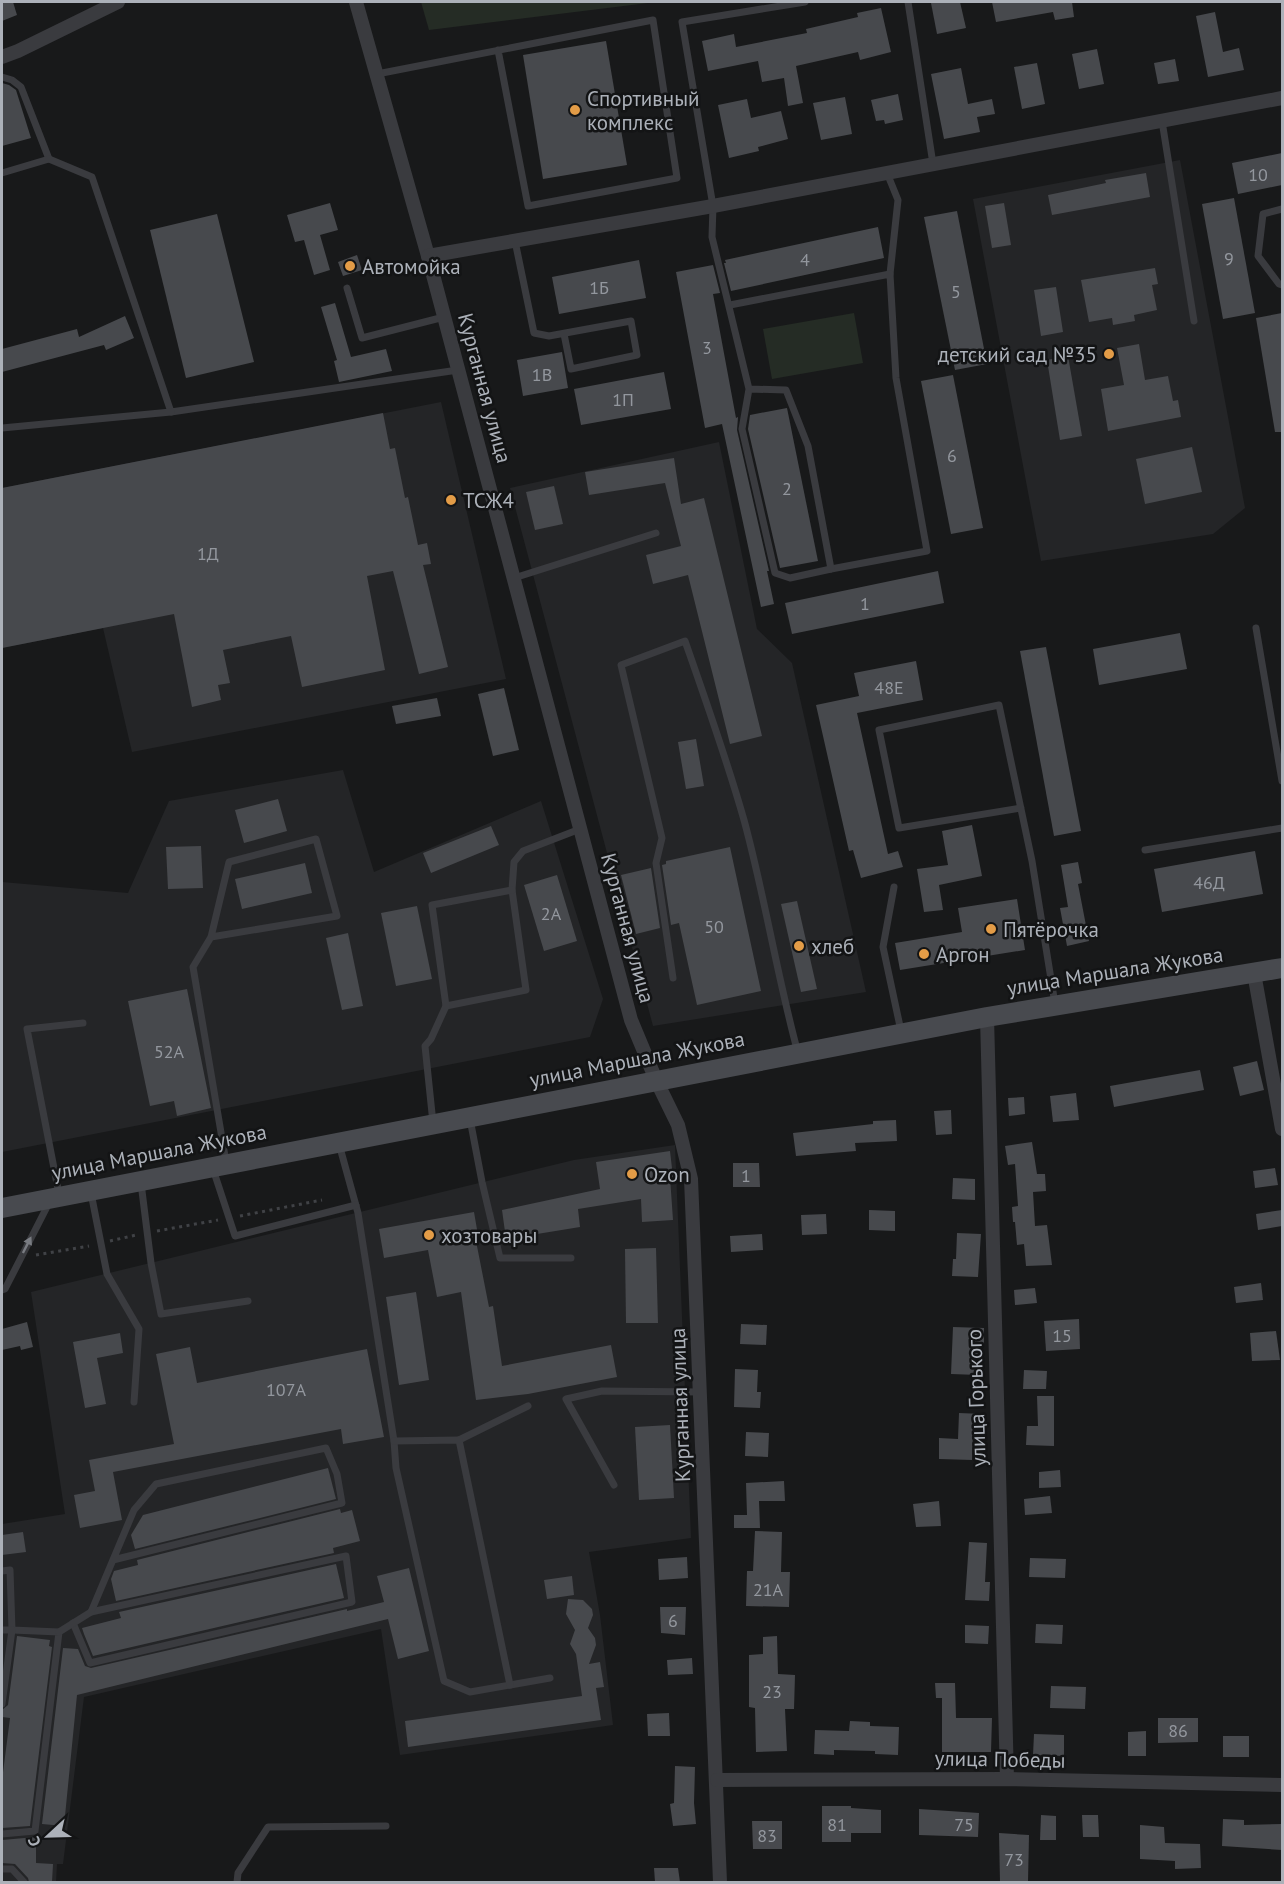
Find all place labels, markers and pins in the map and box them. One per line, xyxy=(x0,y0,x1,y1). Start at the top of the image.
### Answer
place label: Спортивный комплекс xyxy=(587,85,699,136)
marker: Спортивный комплекс xyxy=(568,103,582,117)
place label: Автомойка xyxy=(362,253,461,280)
marker: Автомойка xyxy=(343,259,357,273)
place label: детский сад №35 xyxy=(938,341,1097,368)
marker: детский сад №35 xyxy=(1102,347,1116,361)
place label: ТСЖ4 xyxy=(463,487,514,514)
marker: ТСЖ4 xyxy=(444,493,458,507)
place label: Пятёрочка xyxy=(1003,916,1099,943)
marker: Пятёрочка xyxy=(984,922,998,936)
place label: хлеб xyxy=(811,933,854,960)
marker: хлеб xyxy=(792,939,806,953)
place label: Аргон xyxy=(936,941,990,968)
marker: Аргон xyxy=(917,947,931,961)
place label: Ozon xyxy=(644,1161,690,1188)
marker: Ozon xyxy=(625,1167,639,1181)
place label: хозтовары xyxy=(441,1222,537,1249)
marker: хозтовары xyxy=(422,1228,436,1242)

